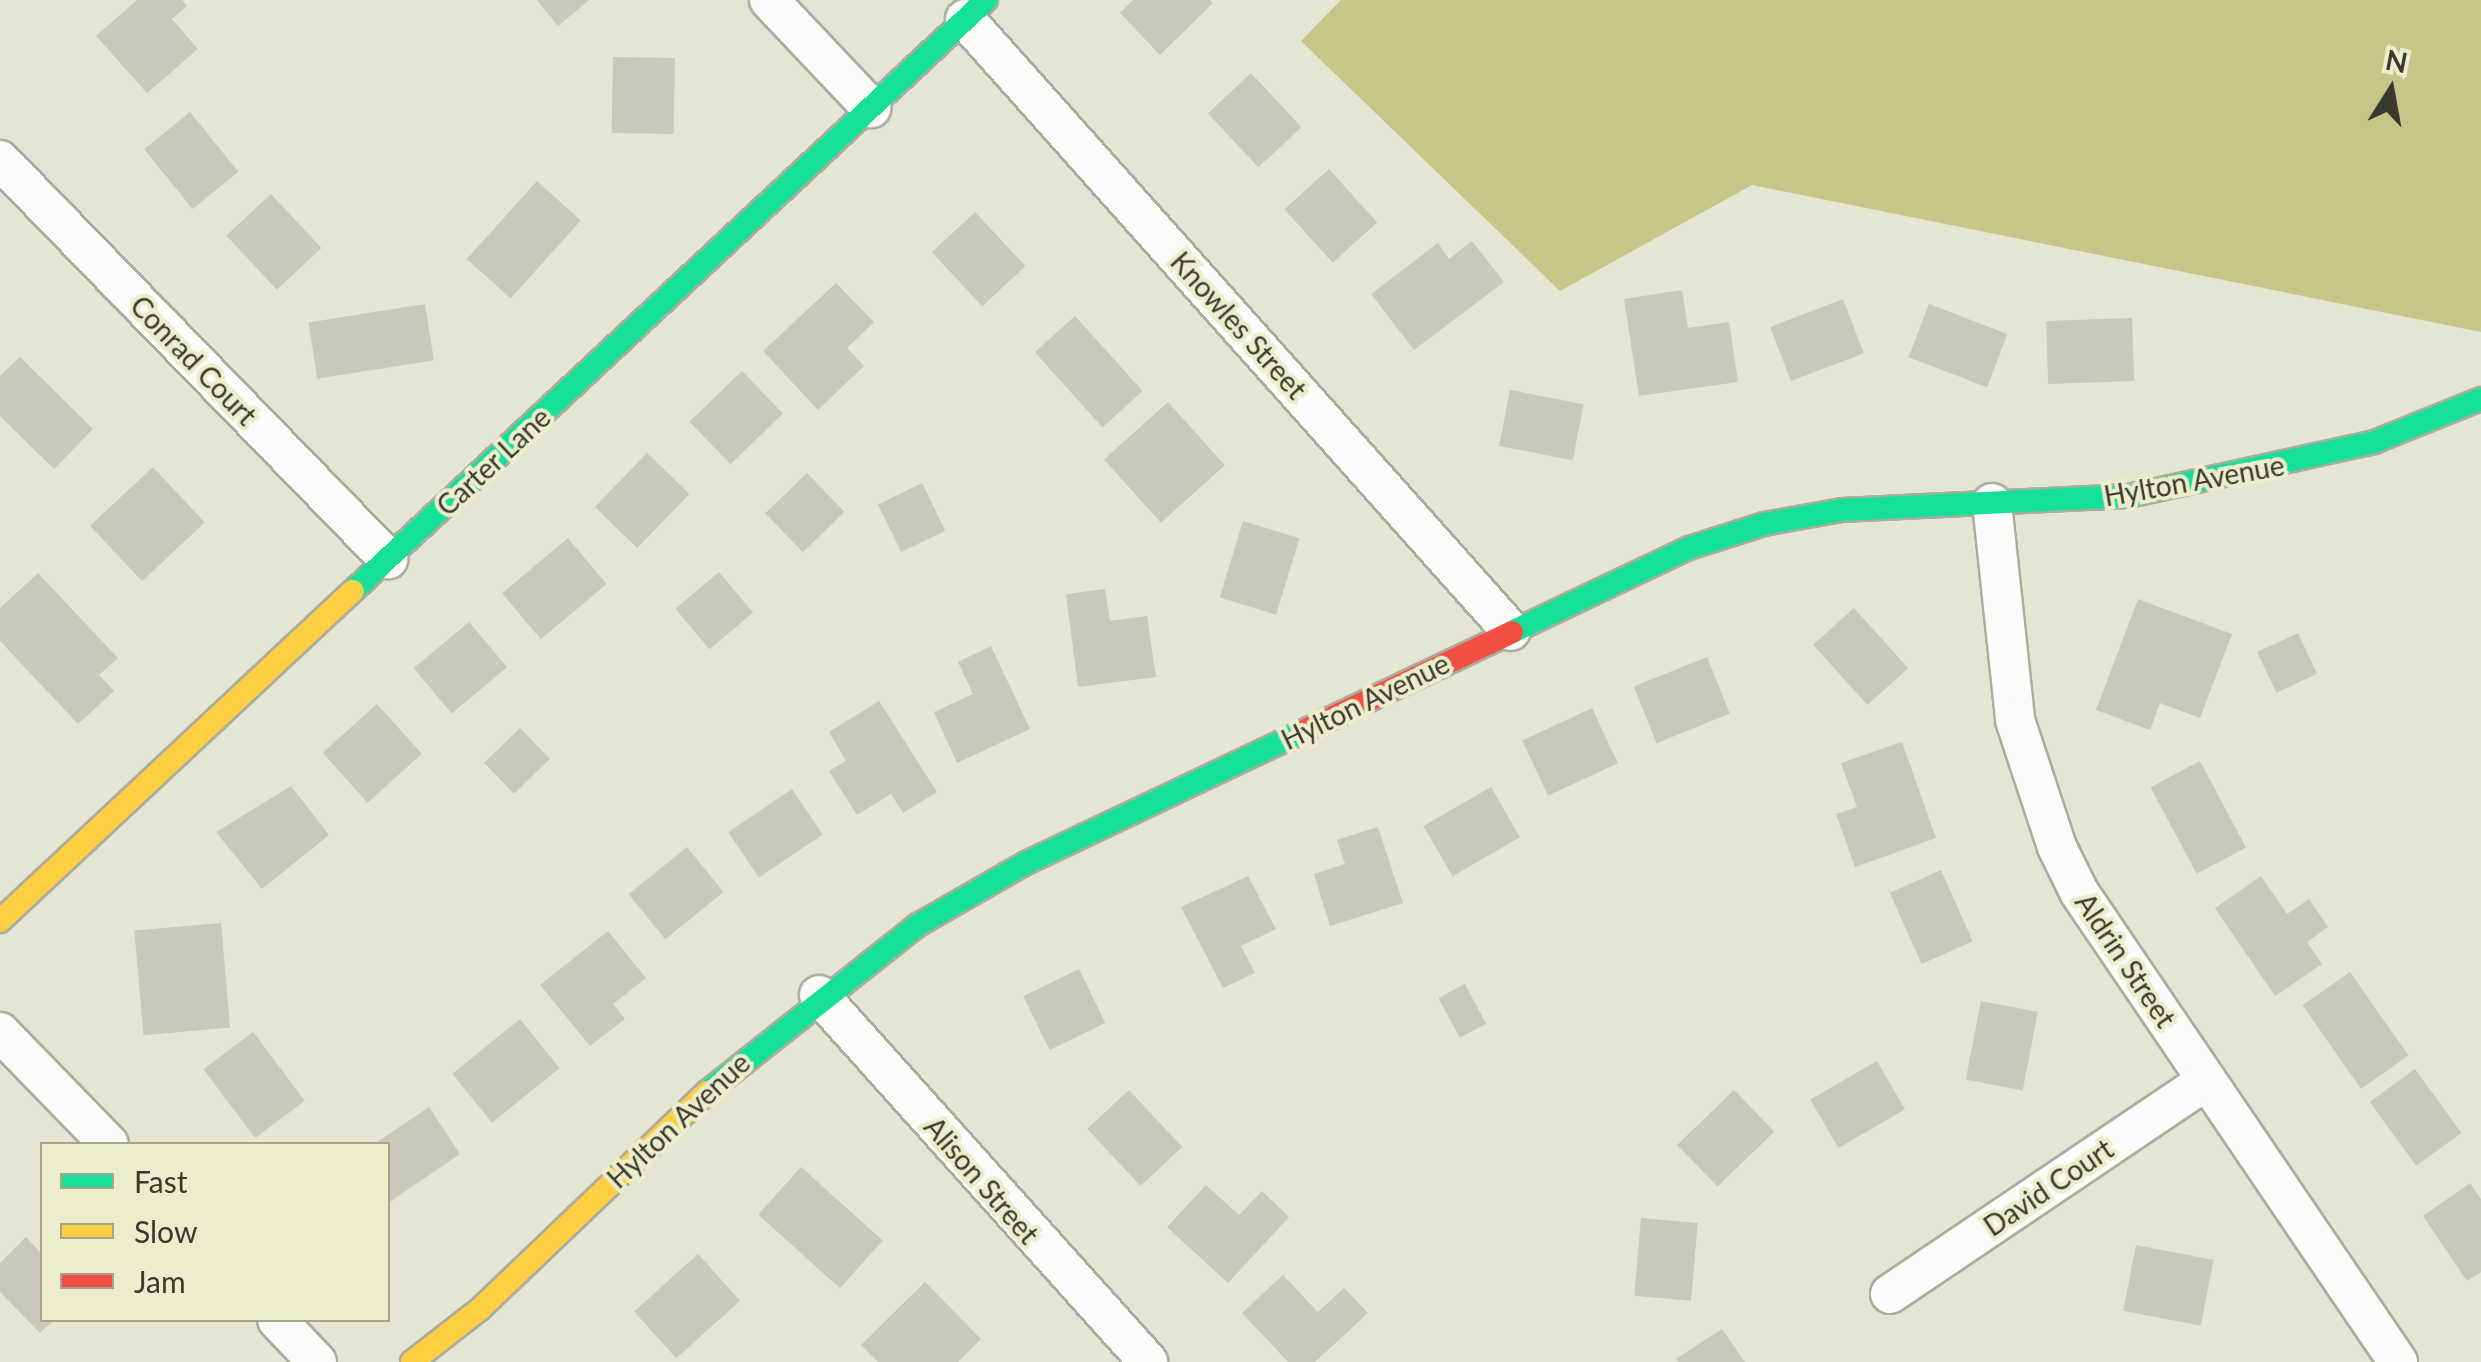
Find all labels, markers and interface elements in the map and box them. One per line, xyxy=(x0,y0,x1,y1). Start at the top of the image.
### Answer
north arrow xyxy=(2341,40,2441,140)
text: N xyxy=(2383,42,2411,79)
street label: Knowles Street xyxy=(1164,245,1314,405)
street label: Conrad Court xyxy=(124,288,264,432)
street label: Carter Lane xyxy=(429,400,557,522)
street label: Hylton Avenue xyxy=(2101,448,2287,512)
street label: Hylton Avenue xyxy=(1275,646,1455,756)
street label: Aldrin Street xyxy=(2069,887,2183,1033)
street label: Hylton Avenue xyxy=(599,1045,757,1195)
street label: Alison Street xyxy=(918,1110,1046,1250)
street label: David Court xyxy=(1977,1131,2119,1243)
legend xyxy=(40,1142,390,1322)
text: Fast xyxy=(134,1163,188,1199)
text: Slow xyxy=(134,1213,197,1249)
text: Jam xyxy=(134,1263,186,1299)

